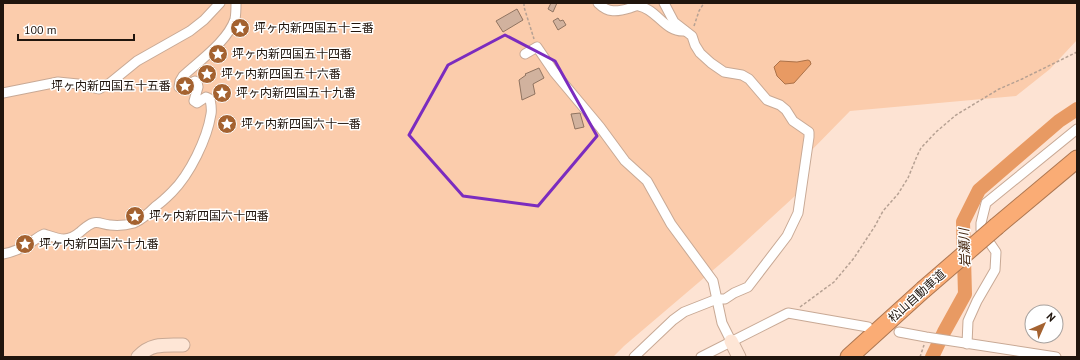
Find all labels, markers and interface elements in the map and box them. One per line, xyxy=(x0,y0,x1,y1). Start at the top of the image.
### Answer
scale bar xyxy=(18,16,134,42)
place icon: 坪ヶ内新四国五十三番 xyxy=(229,17,251,39)
place label: 坪ヶ内新四国五十三番 xyxy=(254,20,374,35)
text: 100 m xyxy=(24,22,57,37)
place icon: 坪ヶ内新四国五十四番 xyxy=(207,43,229,65)
place label: 坪ヶ内新四国五十四番 xyxy=(232,46,352,61)
place icon: 坪ヶ内新四国五十六番 xyxy=(196,63,218,85)
place label: 坪ヶ内新四国五十六番 xyxy=(221,66,341,81)
place icon: 坪ヶ内新四国五十五番 xyxy=(174,75,196,97)
place label: 坪ヶ内新四国五十五番 xyxy=(51,78,171,93)
place icon: 坪ヶ内新四国五十九番 xyxy=(211,82,233,104)
place label: 坪ヶ内新四国五十九番 xyxy=(236,85,356,100)
place icon: 坪ヶ内新四国六十一番 xyxy=(216,113,238,135)
place label: 坪ヶ内新四国六十一番 xyxy=(241,116,361,131)
place icon: 坪ヶ内新四国六十四番 xyxy=(124,205,146,227)
place label: 坪ヶ内新四国六十四番 xyxy=(149,208,269,223)
water label: 岩瀬川 xyxy=(955,226,974,268)
place icon: 坪ヶ内新四国六十九番 xyxy=(14,233,36,255)
place label: 坪ヶ内新四国六十九番 xyxy=(39,236,159,251)
street label: 松山自動車道 xyxy=(885,266,948,325)
north arrow xyxy=(1024,304,1064,344)
text: N xyxy=(1044,309,1059,324)

